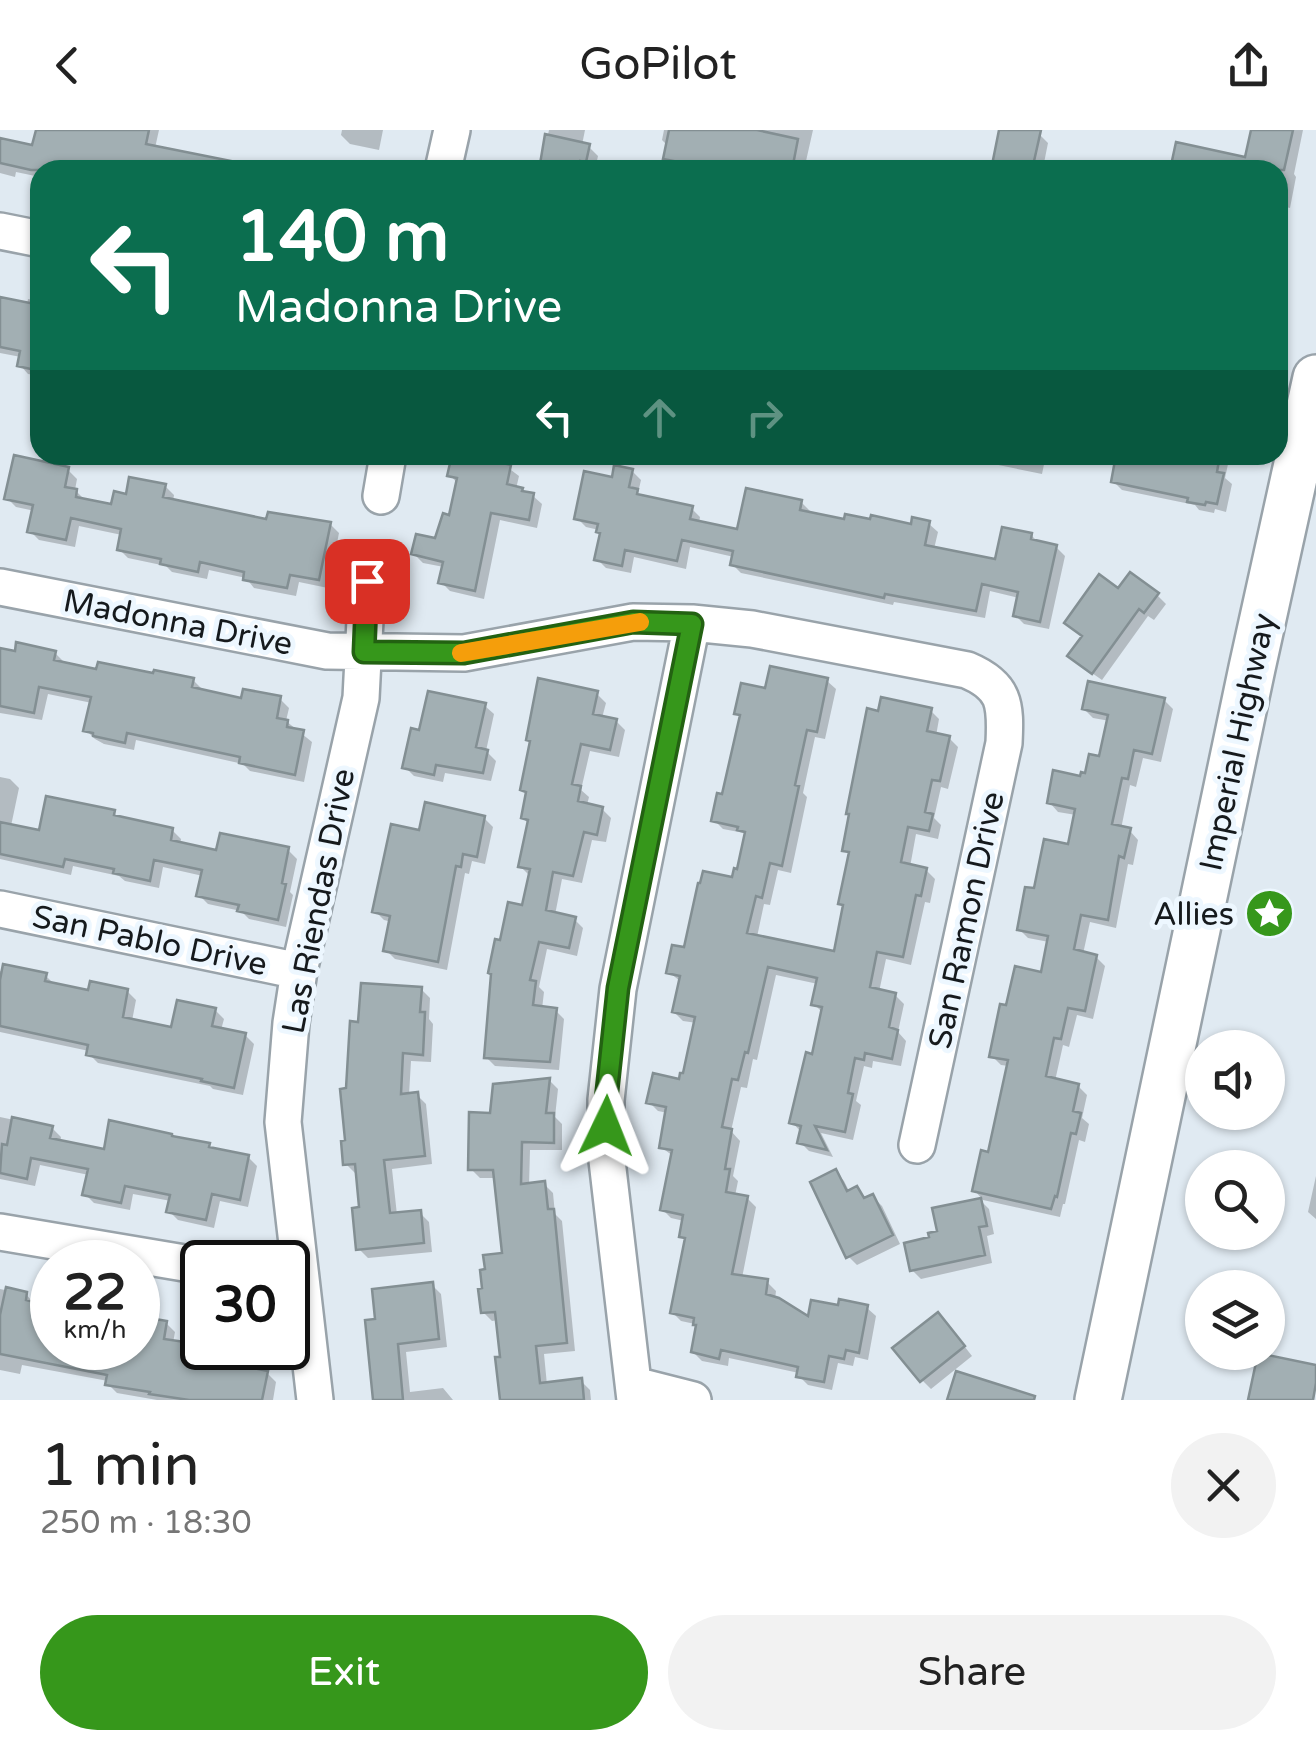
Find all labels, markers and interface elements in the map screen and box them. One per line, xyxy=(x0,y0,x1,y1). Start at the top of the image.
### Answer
icon: back xyxy=(40,38,95,93)
text: GoPilot xyxy=(579,38,737,92)
icon: share xyxy=(1221,38,1276,93)
text: 140 m xyxy=(235,196,449,280)
icon: left xyxy=(70,200,200,330)
text: Madonna Drive xyxy=(235,281,562,335)
icon: left xyxy=(527,390,582,445)
icon: ahead xyxy=(632,390,687,445)
icon: right xyxy=(737,390,792,445)
pin xyxy=(325,539,410,624)
icon: arrive xyxy=(340,554,395,609)
street label: Madonna Drive xyxy=(60,582,296,664)
street label: Imperial Highway xyxy=(1192,610,1284,874)
street label: Las Riendas Drive xyxy=(275,765,363,1037)
street label: San Ramon Drive xyxy=(921,788,1013,1052)
place icon: Allies xyxy=(1243,888,1295,940)
place label: Allies xyxy=(1153,896,1234,934)
street label: San Pablo Drive xyxy=(29,898,271,984)
map controls xyxy=(1185,1030,1285,1370)
button: sound xyxy=(1185,1030,1285,1130)
position arrow xyxy=(554,1074,658,1178)
button: search xyxy=(1185,1150,1285,1250)
speed limit sign: 30 xyxy=(180,1240,310,1370)
text: 22 xyxy=(64,1263,126,1323)
button: layers xyxy=(1185,1270,1285,1370)
text: km/h xyxy=(64,1315,126,1345)
text: 1 min xyxy=(40,1430,200,1502)
button: close xyxy=(1171,1433,1276,1538)
text: 250 m · 18:30 xyxy=(40,1504,252,1542)
button: Exit xyxy=(40,1615,648,1730)
button: Share xyxy=(668,1615,1276,1730)

